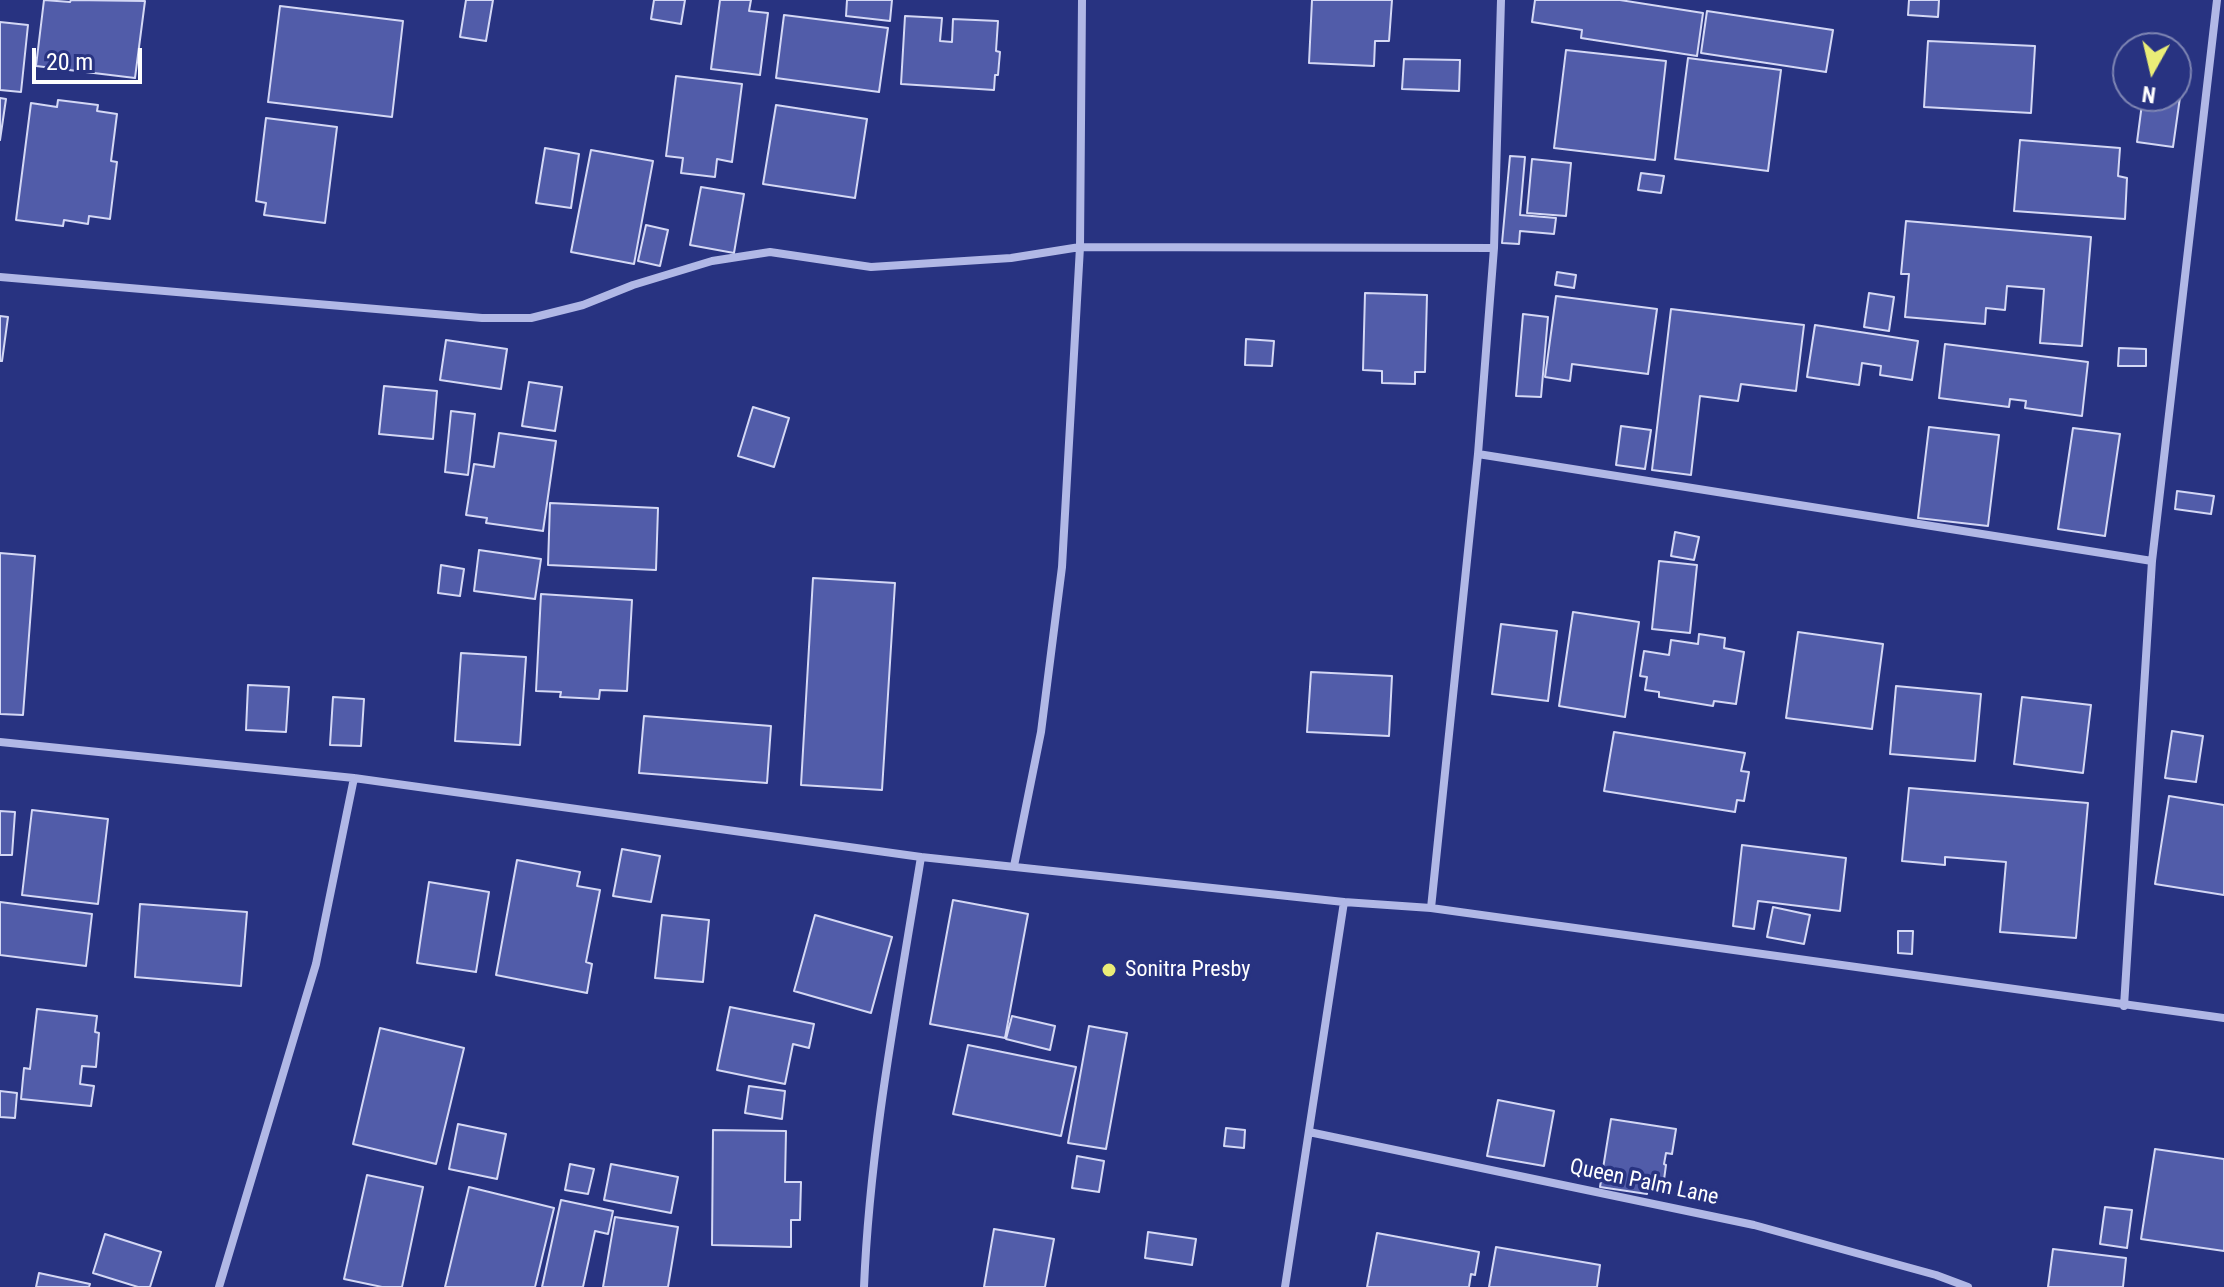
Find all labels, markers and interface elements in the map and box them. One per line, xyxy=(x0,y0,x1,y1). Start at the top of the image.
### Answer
scale bar xyxy=(36,32,146,82)
north arrow xyxy=(2112,32,2192,112)
text: 20 m xyxy=(46,48,93,76)
text: N xyxy=(2140,81,2157,108)
place label: Sonitra Presby xyxy=(1125,957,1250,983)
marker: Sonitra Presby xyxy=(1100,961,1118,979)
street label: Queen Palm Lane xyxy=(1567,1154,1721,1212)

